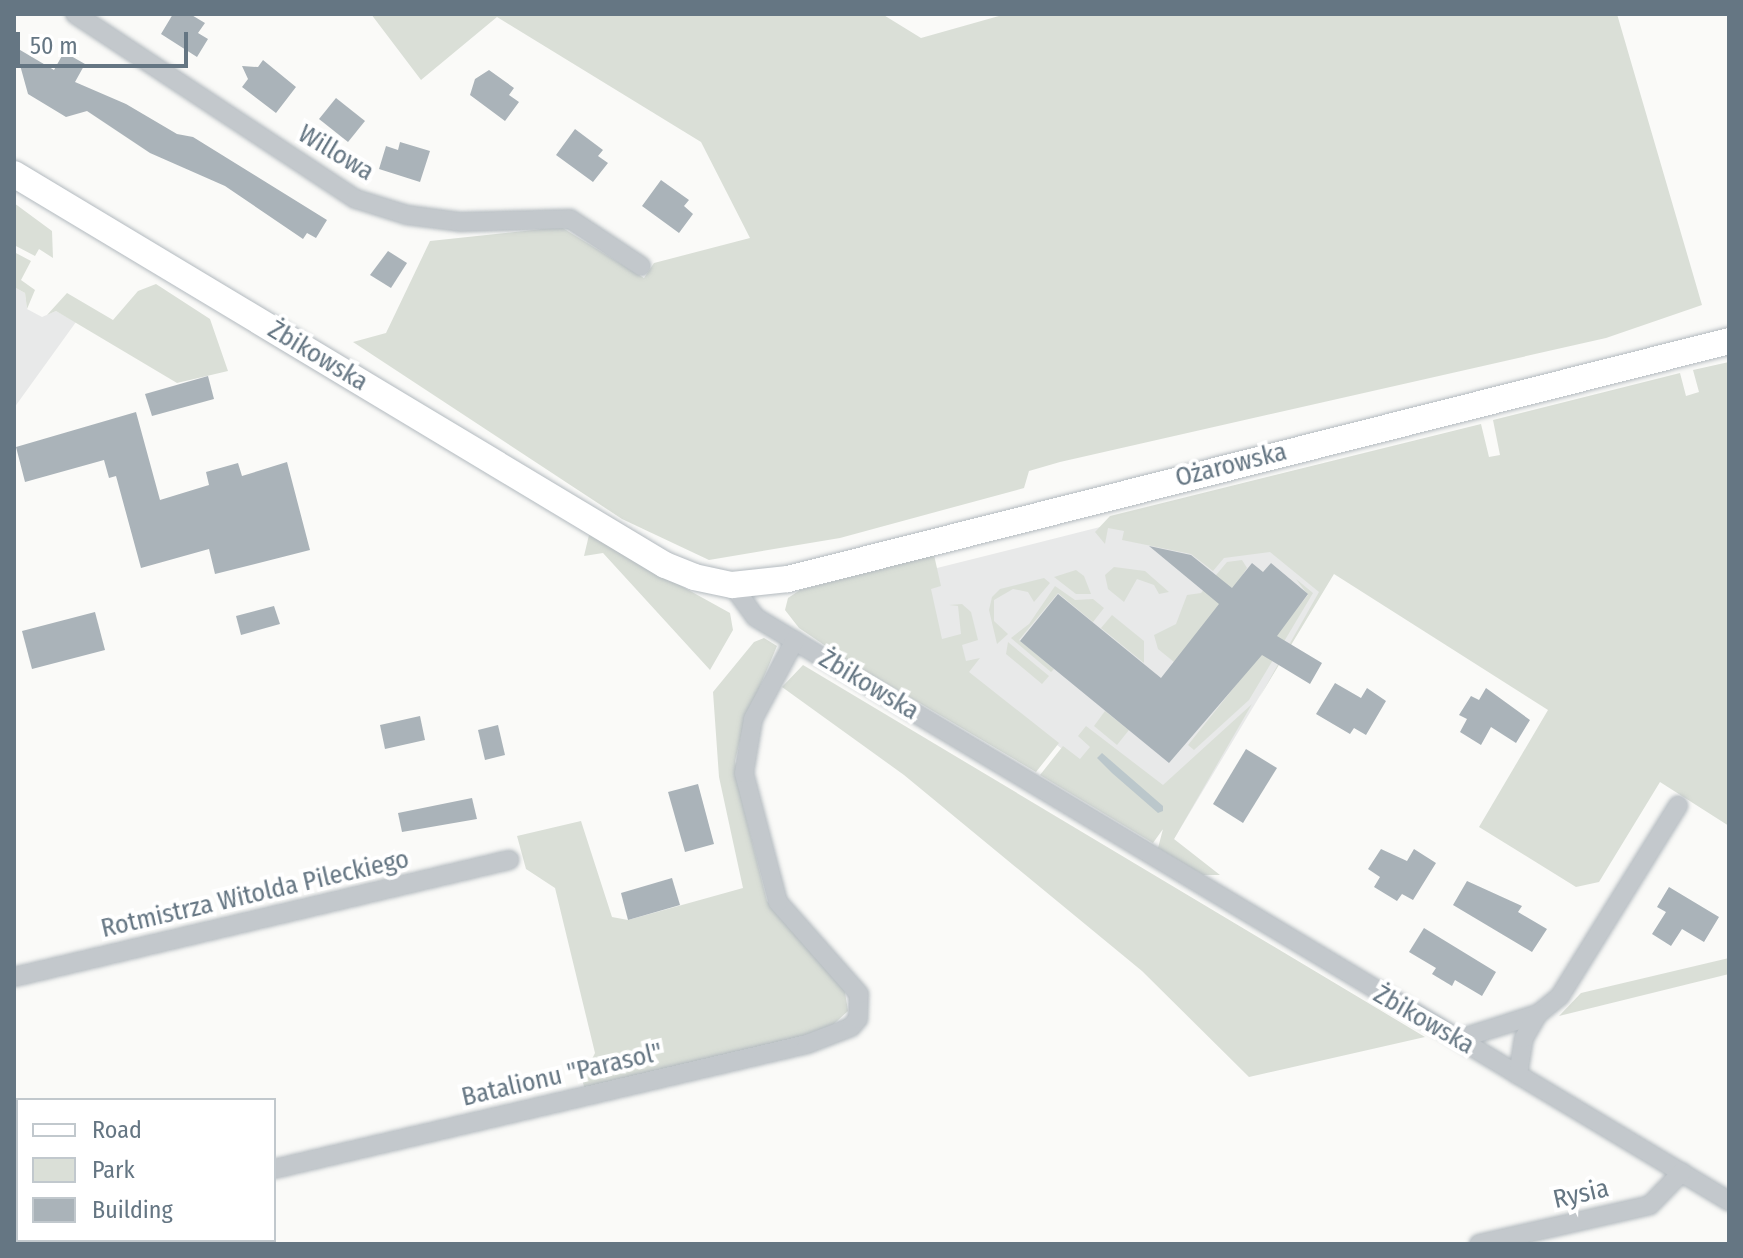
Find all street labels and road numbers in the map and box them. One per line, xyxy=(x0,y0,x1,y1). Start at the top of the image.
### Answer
street label: Willowa xyxy=(293,118,379,188)
street label: Żbikowska xyxy=(262,314,374,398)
street label: Ożarowska xyxy=(1172,436,1290,494)
street label: Żbikowska xyxy=(813,643,925,727)
street label: Rotmistrza Witolda Pileckiego xyxy=(98,843,412,945)
street label: Żbikowska xyxy=(1368,979,1480,1061)
street label: Batalionu "Parasol" xyxy=(459,1037,665,1113)
street label: Rysia xyxy=(1550,1173,1612,1215)

